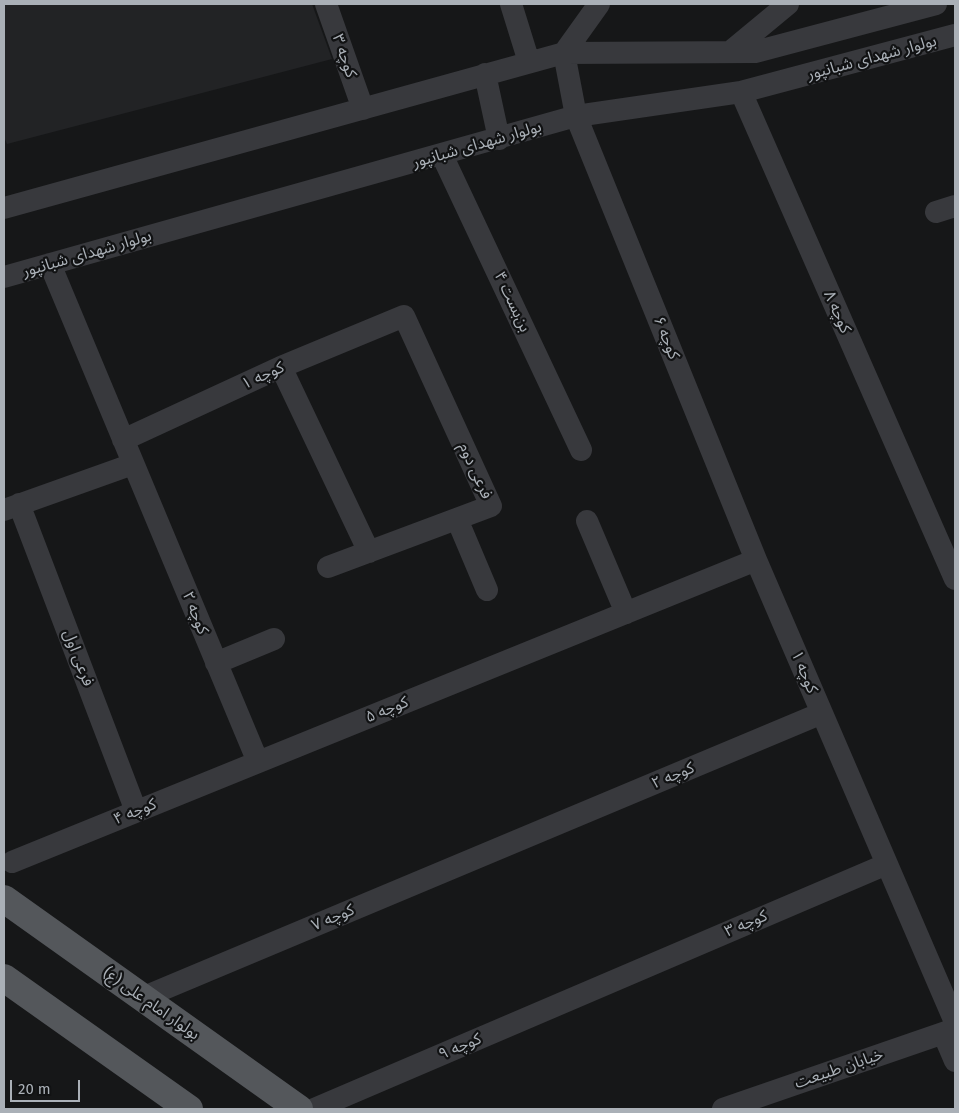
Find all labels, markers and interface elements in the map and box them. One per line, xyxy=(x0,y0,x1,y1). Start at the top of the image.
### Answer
street label: بولوار شهدای شبانپور xyxy=(805,31,939,85)
street label: کوچه ۳ xyxy=(328,32,360,80)
street label: بولوار شهدای شبانپور xyxy=(410,117,544,173)
street label: بولوار شهدای شبانپور xyxy=(20,226,154,282)
street label: بن‌بست ۴ xyxy=(490,269,534,335)
street label: کوچه ۸ xyxy=(819,288,855,336)
street label: کوچه ۶ xyxy=(649,314,683,362)
street label: کوچه ۱ xyxy=(239,358,287,394)
street label: فرعی دوم xyxy=(454,440,496,502)
street label: کوچه ۲ xyxy=(178,589,212,637)
street label: فرعی اول xyxy=(58,627,98,689)
street label: کوچه ۱ xyxy=(786,648,822,696)
street label: کوچه ۵ xyxy=(363,693,411,727)
street label: کوچه ۲ xyxy=(649,758,697,794)
street label: کوچه ۴ xyxy=(111,795,159,829)
street label: کوچه ۷ xyxy=(309,900,357,936)
street label: کوچه ۳ xyxy=(722,906,770,942)
street label: بولوار امام علی (ع) xyxy=(99,964,203,1044)
street label: کوچه ۹ xyxy=(436,1029,484,1065)
street label: خیابان طبیعت xyxy=(792,1045,886,1093)
scale bar xyxy=(12,1070,82,1102)
text: 20 m xyxy=(18,1080,51,1098)

